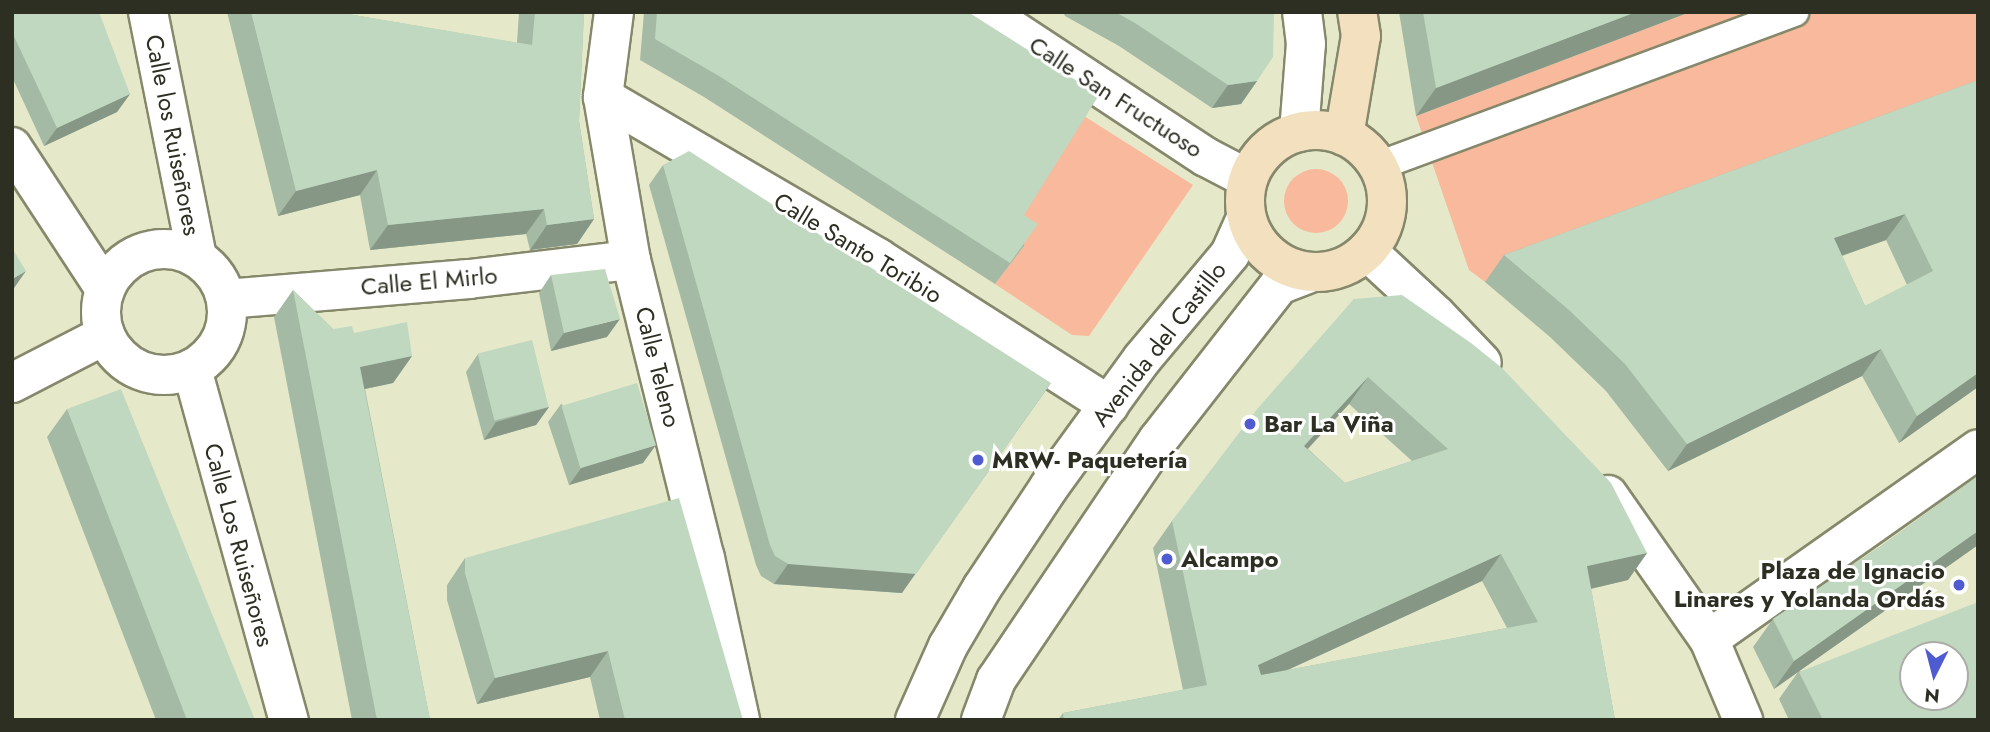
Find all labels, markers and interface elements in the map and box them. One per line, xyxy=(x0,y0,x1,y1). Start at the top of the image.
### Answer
street label: Calle San Fructuoso xyxy=(1024,30,1208,164)
street label: Calle los Ruiseñores xyxy=(139,32,207,238)
street label: Calle Santo Toribio xyxy=(769,186,947,310)
street label: Avenida del Castillo xyxy=(1086,256,1232,432)
street label: Calle El Mirlo xyxy=(359,261,499,301)
street label: Calle Teleno xyxy=(629,304,687,430)
place label: Bar La Viña xyxy=(1264,410,1394,438)
marker: Bar La Viña xyxy=(1242,416,1258,432)
street label: Calle Los Ruiseñores xyxy=(198,440,280,650)
place label: MRW- Paquetería xyxy=(992,446,1187,474)
marker: MRW- Paquetería xyxy=(970,452,986,468)
place label: Alcampo xyxy=(1181,545,1279,573)
marker: Alcampo xyxy=(1159,551,1175,567)
place label: Plaza de Ignacio Linares y Yolanda Ordás xyxy=(1674,557,1945,613)
marker: Plaza de Ignacio Linares y Yolanda Ordás xyxy=(1951,577,1967,593)
north arrow xyxy=(1899,641,1969,711)
text: N xyxy=(1923,681,1941,710)

